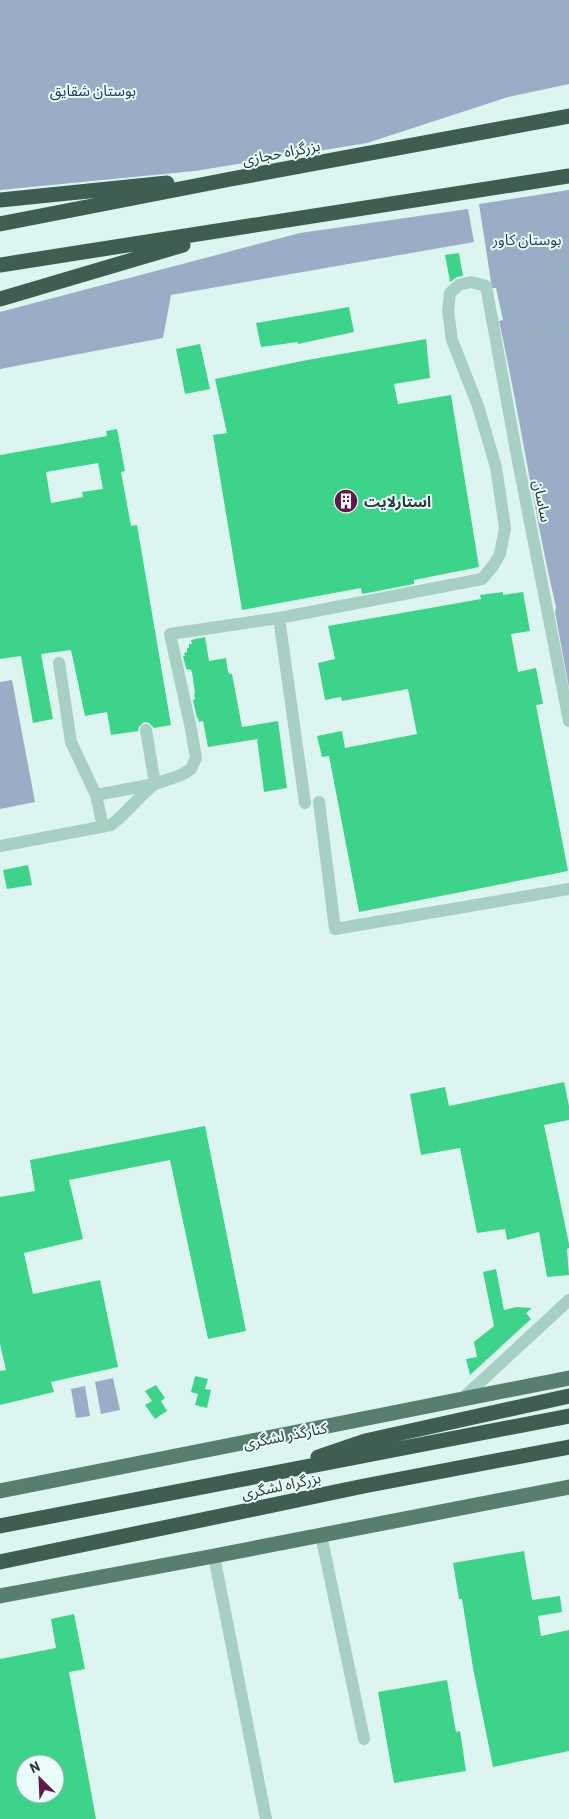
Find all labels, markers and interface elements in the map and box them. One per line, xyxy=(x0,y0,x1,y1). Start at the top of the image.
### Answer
park label: بوستان شقایق xyxy=(50,81,136,101)
street label: بزرگراه حجازی xyxy=(241,136,322,169)
park label: بوستان کاور xyxy=(492,230,561,249)
street label: ساسان xyxy=(529,478,556,524)
building icon: استارلایت xyxy=(333,488,359,514)
place label: استارلایت xyxy=(364,492,431,511)
street label: کنارگذر لشگری xyxy=(242,1418,329,1453)
street label: بزرگراه لشگری xyxy=(240,1468,323,1503)
north arrow xyxy=(15,1754,65,1804)
text: N xyxy=(27,1757,42,1776)

